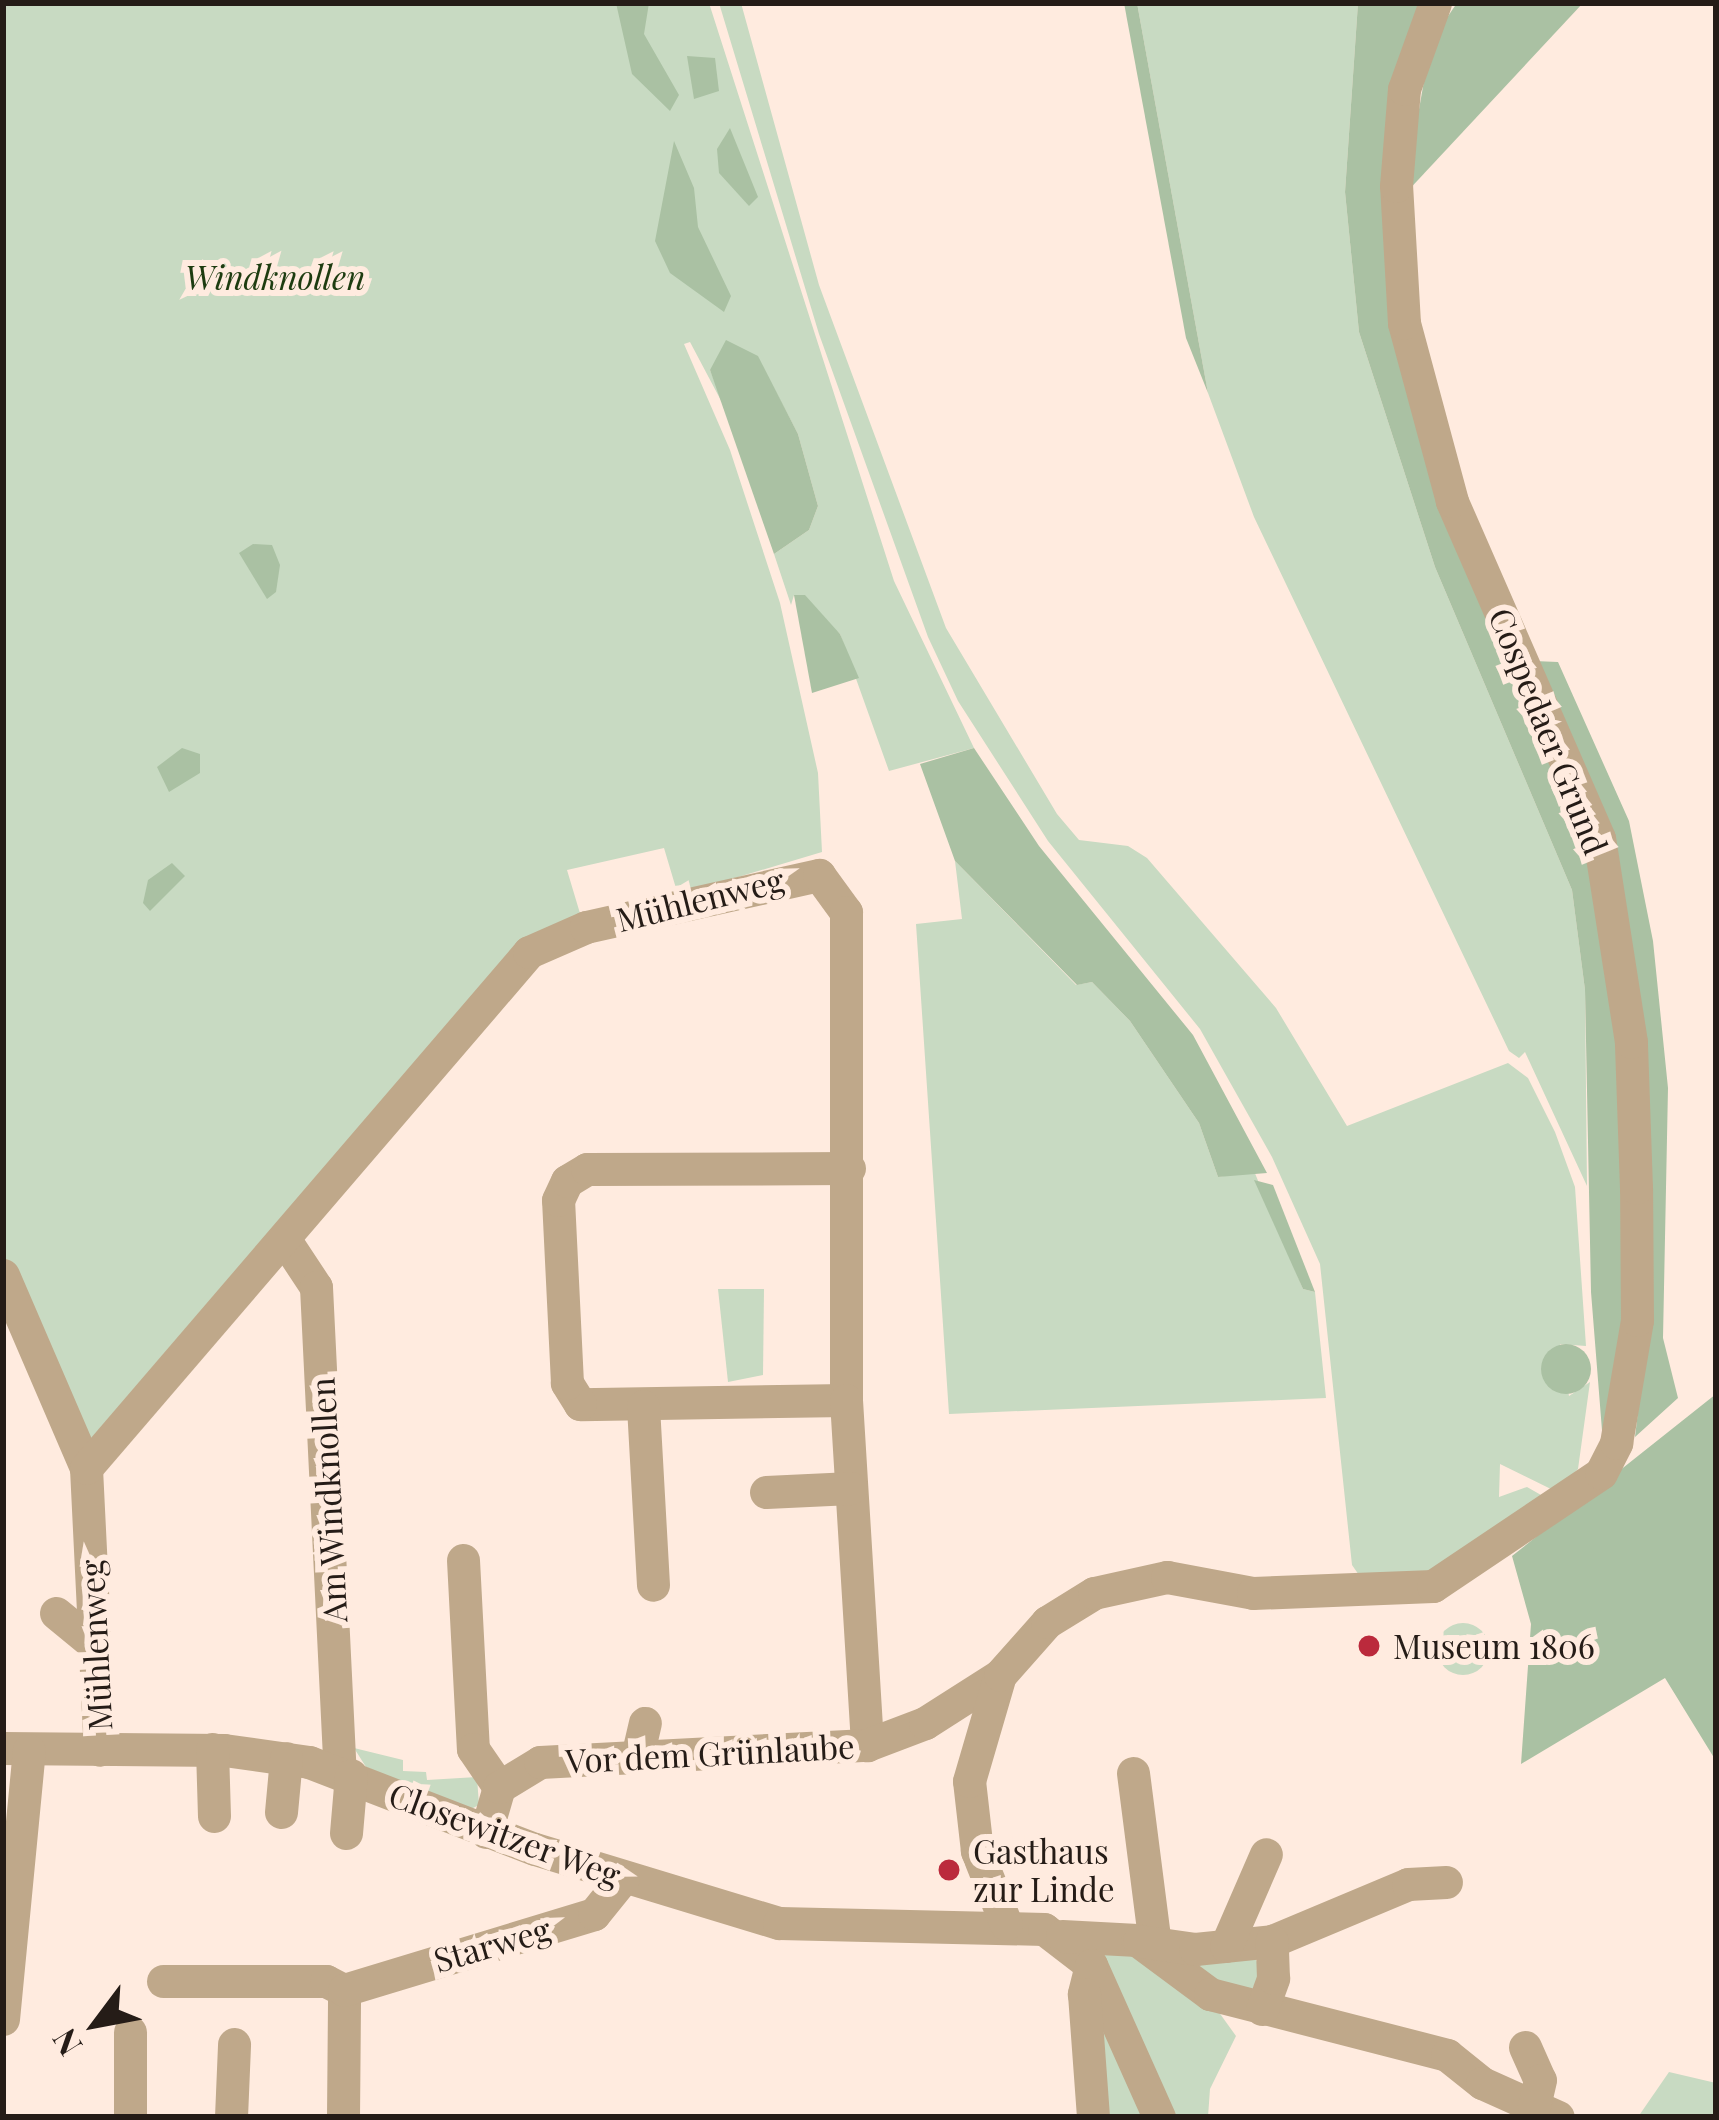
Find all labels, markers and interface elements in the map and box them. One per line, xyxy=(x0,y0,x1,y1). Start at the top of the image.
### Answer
park label: Windknollen xyxy=(185,257,365,297)
street label: Cospedaer Grund xyxy=(1481,602,1617,860)
street label: Mühlenweg xyxy=(612,859,788,939)
street label: Am Windknollen xyxy=(302,1376,354,1624)
street label: Mühlenweg xyxy=(71,1558,119,1732)
place label: Museum 1806 xyxy=(1393,1626,1595,1666)
marker: Museum 1806 xyxy=(1356,1633,1382,1659)
street label: Vor dem Grünlaube xyxy=(564,1726,856,1780)
street label: Closewitzer Weg xyxy=(383,1773,627,1895)
place label: Gasthaus zur Linde xyxy=(973,1831,1115,1909)
marker: Gasthaus zur Linde xyxy=(936,1857,962,1883)
street label: Starweg xyxy=(429,1908,555,1980)
north arrow xyxy=(36,1964,156,2084)
text: N xyxy=(41,2021,90,2065)

